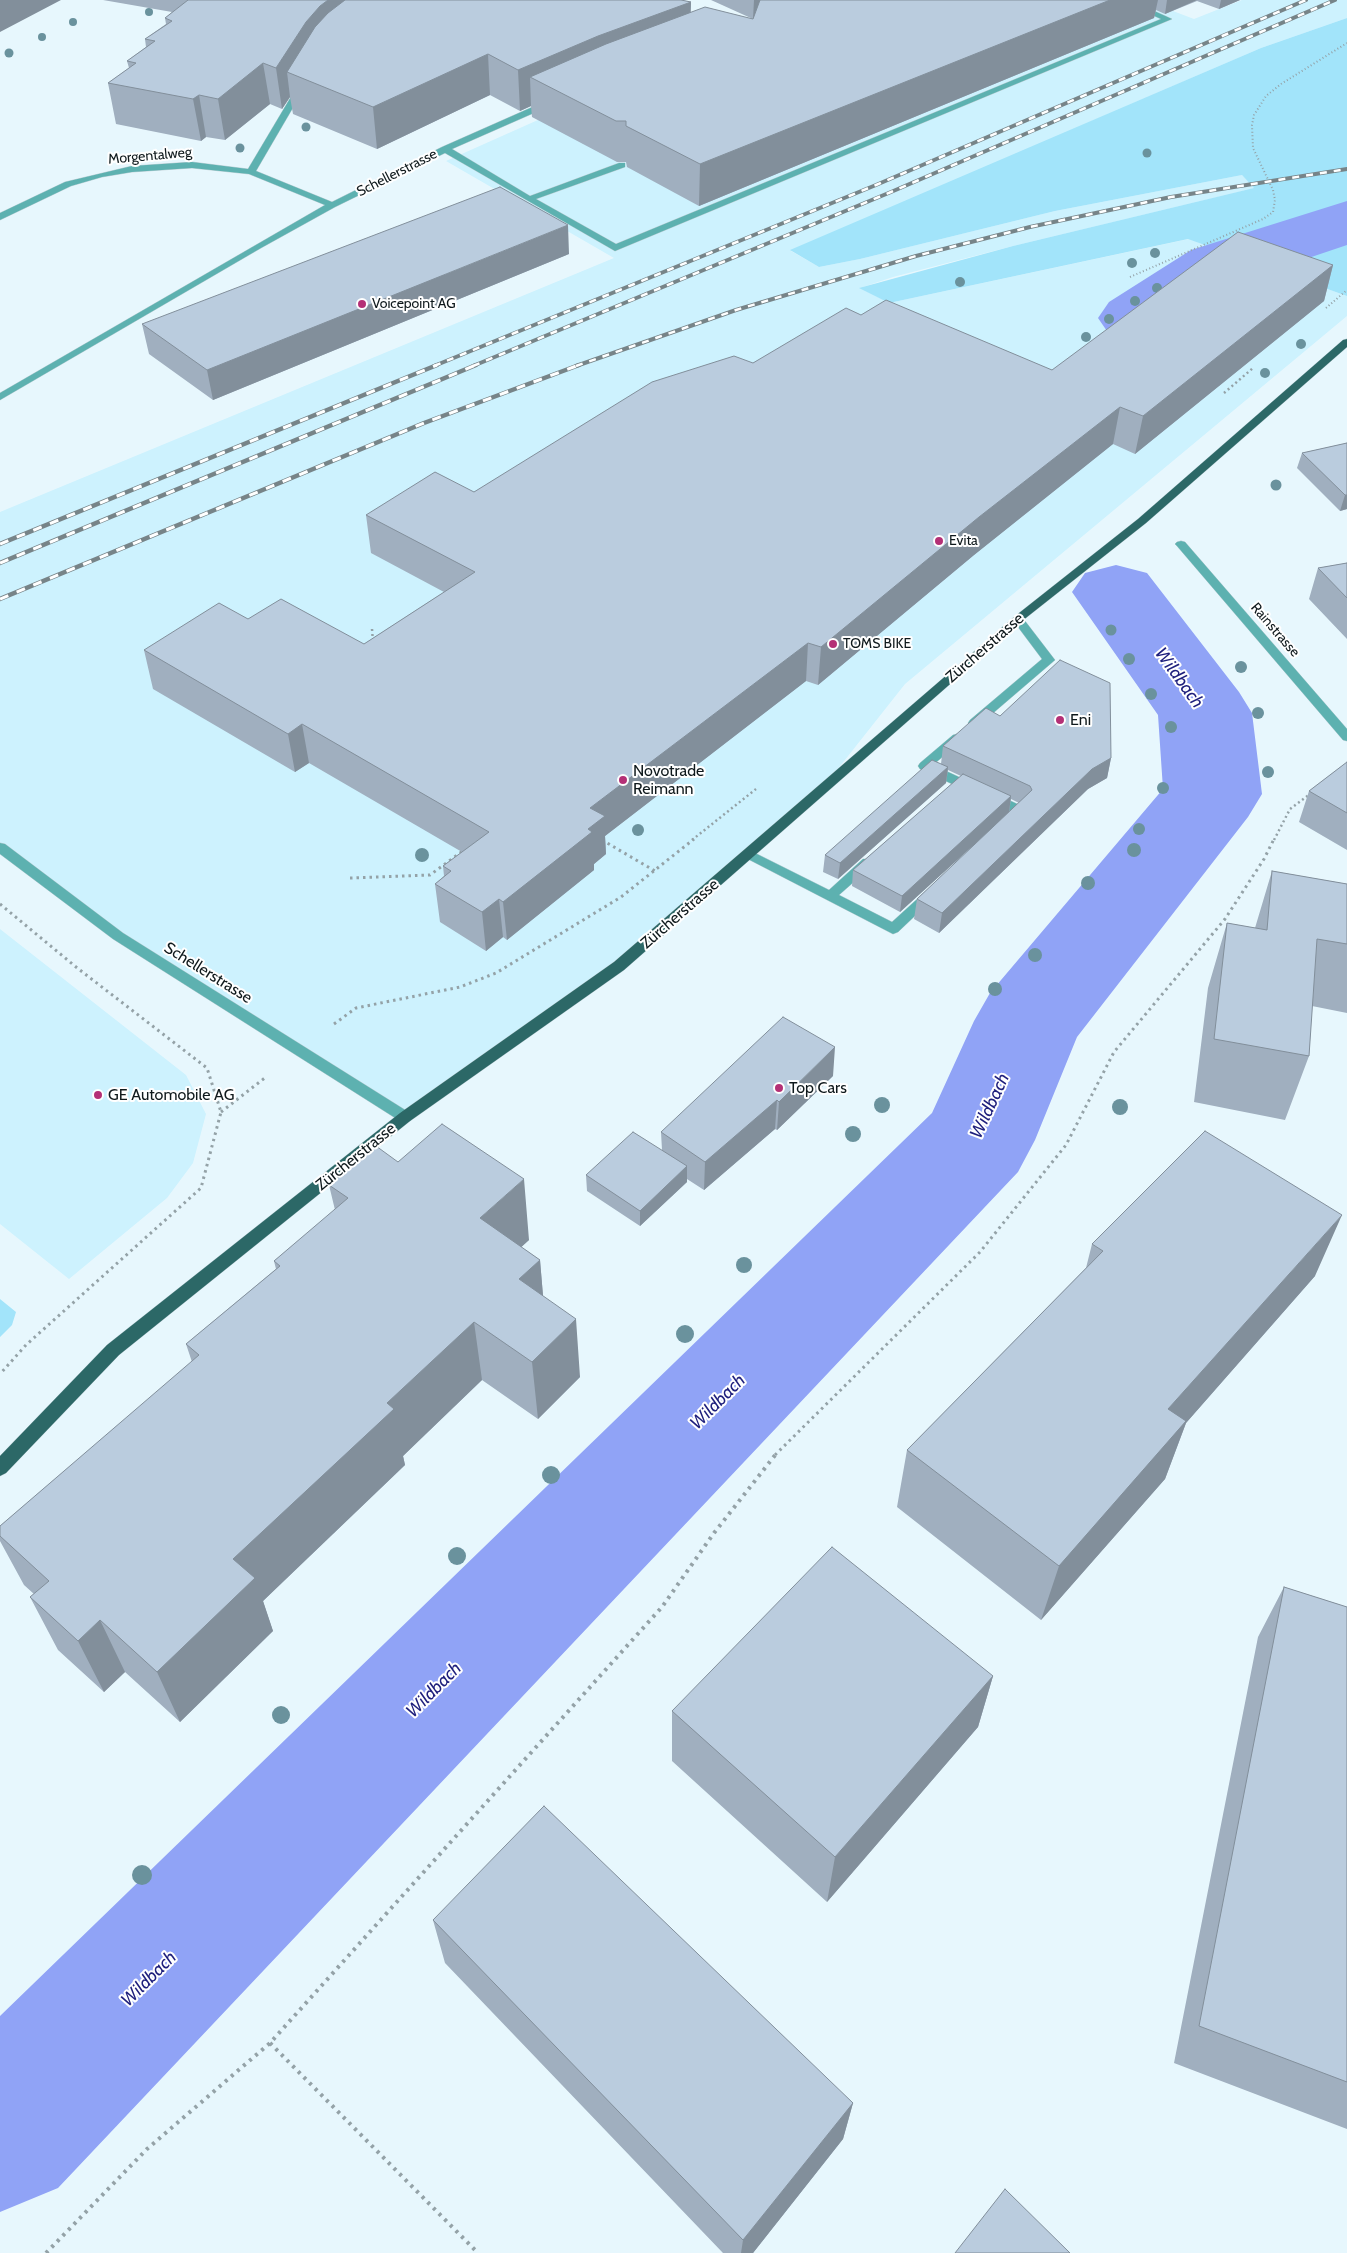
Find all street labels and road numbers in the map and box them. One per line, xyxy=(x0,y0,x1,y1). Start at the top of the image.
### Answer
street label: Morgentalweg xyxy=(107,144,193,168)
street label: Schellerstrasse xyxy=(354,146,440,200)
street label: Rainstrasse xyxy=(1247,600,1303,660)
street label: Zürcherstrasse xyxy=(942,609,1028,687)
street label: Zürcherstrasse xyxy=(637,875,723,953)
street label: Schellerstrasse xyxy=(160,938,256,1008)
street label: Zürcherstrasse xyxy=(312,1119,400,1195)

